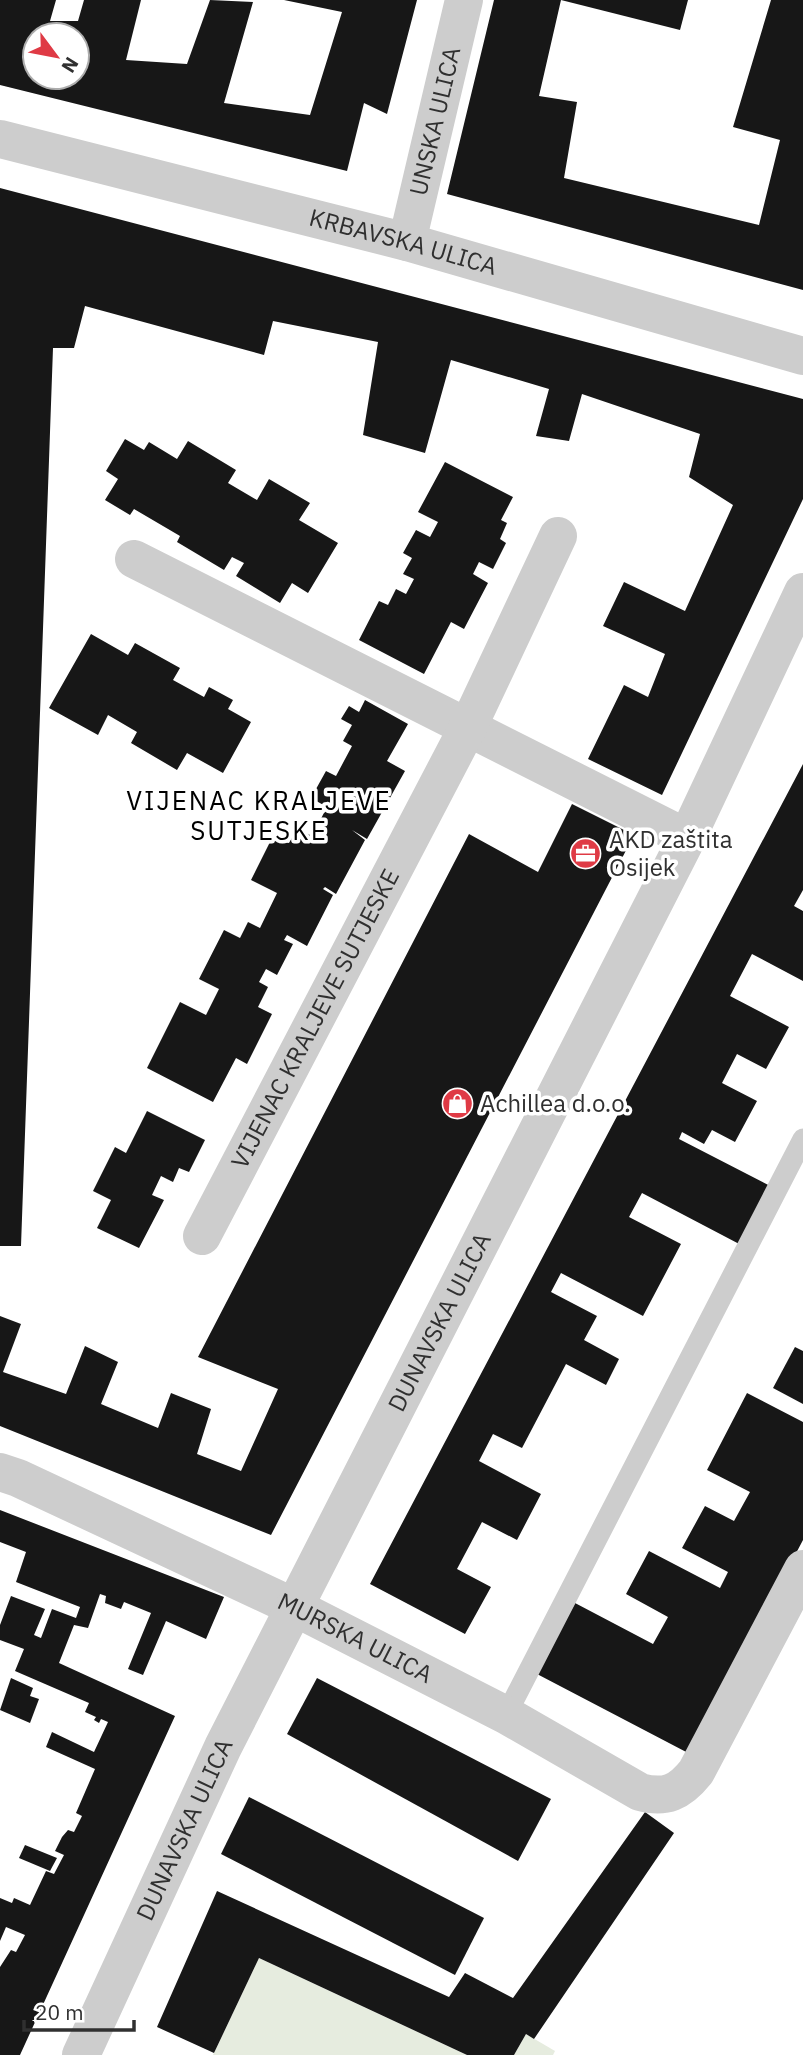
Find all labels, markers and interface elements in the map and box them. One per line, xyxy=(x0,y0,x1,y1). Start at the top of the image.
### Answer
north arrow xyxy=(21,21,91,91)
street label: UNSKA ULICA xyxy=(401,44,467,199)
text: N xyxy=(57,53,84,77)
street label: KRBAVSKA ULICA xyxy=(306,201,501,282)
district label: VIJENAC KRALJEVE SUTJESKE xyxy=(126,783,392,847)
place label: AKD zaštita Osijek xyxy=(609,823,733,883)
office icon: AKD zaštita Osijek xyxy=(569,837,603,871)
street label: VIJENAC KRALJEVE SUTJESKE xyxy=(223,863,406,1174)
shop icon: Achillea d.o.o. xyxy=(440,1087,474,1121)
place label: Achillea d.o.o. xyxy=(480,1087,631,1119)
street label: DUNAVSKA ULICA xyxy=(380,1227,498,1417)
street label: MURSKA ULICA xyxy=(273,1585,438,1690)
street label: DUNAVSKA ULICA xyxy=(128,1733,240,1925)
scale bar xyxy=(24,1988,135,2032)
text: 20 m xyxy=(35,1998,84,2026)

